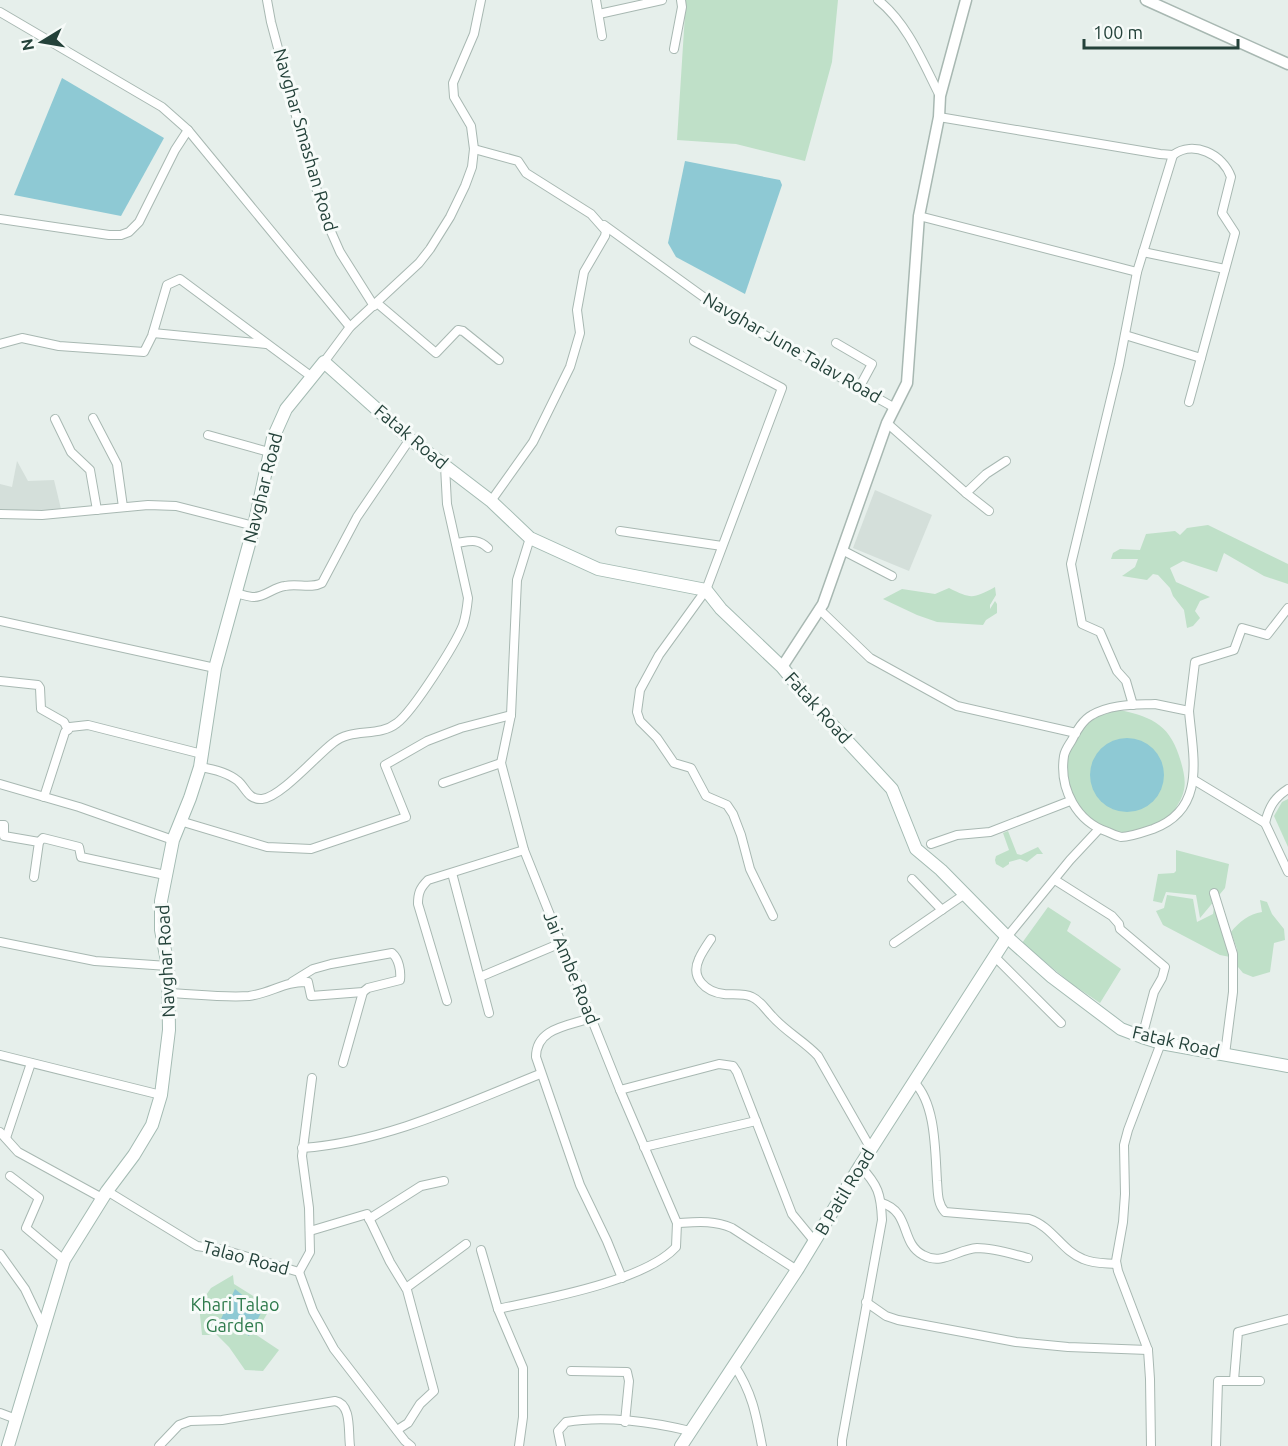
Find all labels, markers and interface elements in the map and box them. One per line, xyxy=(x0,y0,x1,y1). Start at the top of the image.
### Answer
north arrow xyxy=(12,12,72,72)
scale bar xyxy=(1084,12,1238,50)
text: 100 m xyxy=(1093,22,1143,42)
text: N xyxy=(17,37,37,52)
street label: Navghar Smashan Road xyxy=(270,46,342,233)
street label: Navghar June Talav Road xyxy=(700,288,885,406)
street label: Fatak Road xyxy=(371,400,452,473)
street label: Navghar Road xyxy=(239,430,285,545)
street label: Fatak Road xyxy=(782,668,856,747)
street label: Navghar Road xyxy=(152,904,178,1018)
street label: Jai Ambe Road xyxy=(540,908,604,1027)
street label: Fatak Road xyxy=(1131,1021,1222,1061)
street label: B Patil Road xyxy=(811,1145,878,1238)
street label: Talao Road xyxy=(201,1236,292,1278)
park label: Khari Talao Garden xyxy=(191,1294,279,1335)

